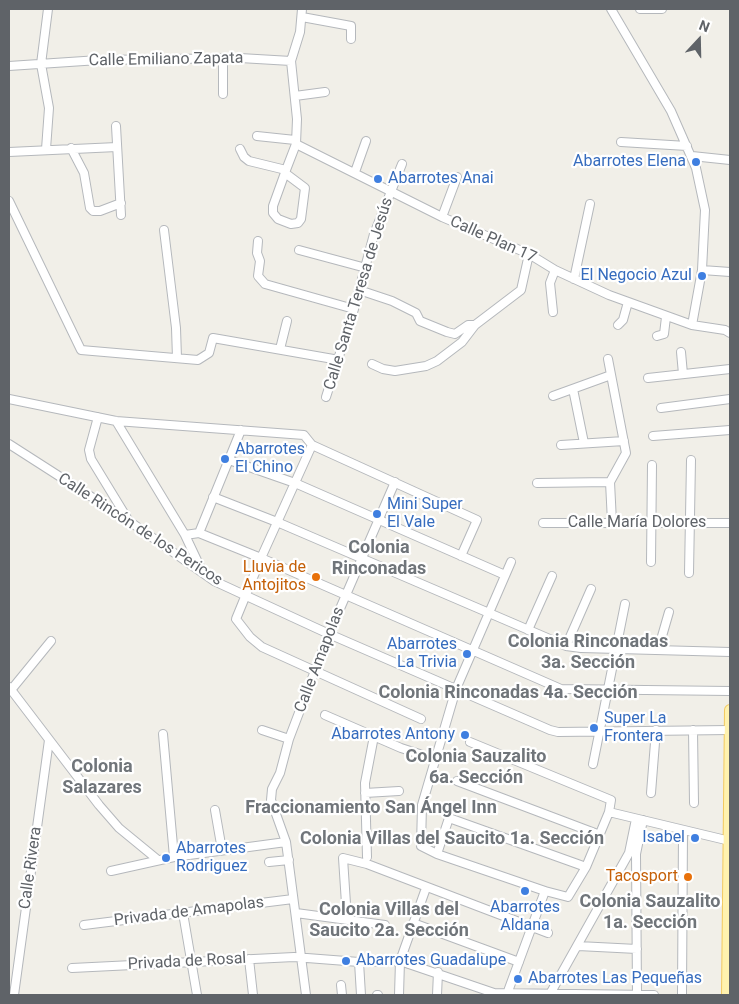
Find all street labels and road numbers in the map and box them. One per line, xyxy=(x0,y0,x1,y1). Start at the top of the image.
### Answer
street label: Calle Emiliano Zapata xyxy=(88,49,244,71)
street label: Calle Santa Teresa de Jesús xyxy=(321,195,397,393)
street label: Calle Plan 17 xyxy=(447,212,539,268)
street label: Calle Rincón de los Pericos xyxy=(54,470,226,590)
street label: Calle María Dolores xyxy=(568,513,706,533)
street label: Calle Amapolas xyxy=(291,605,349,715)
street label: Calle Rivera xyxy=(16,826,46,910)
street label: Privada de Amapolas xyxy=(113,893,265,931)
street label: Privada de Rosal xyxy=(127,949,247,975)

